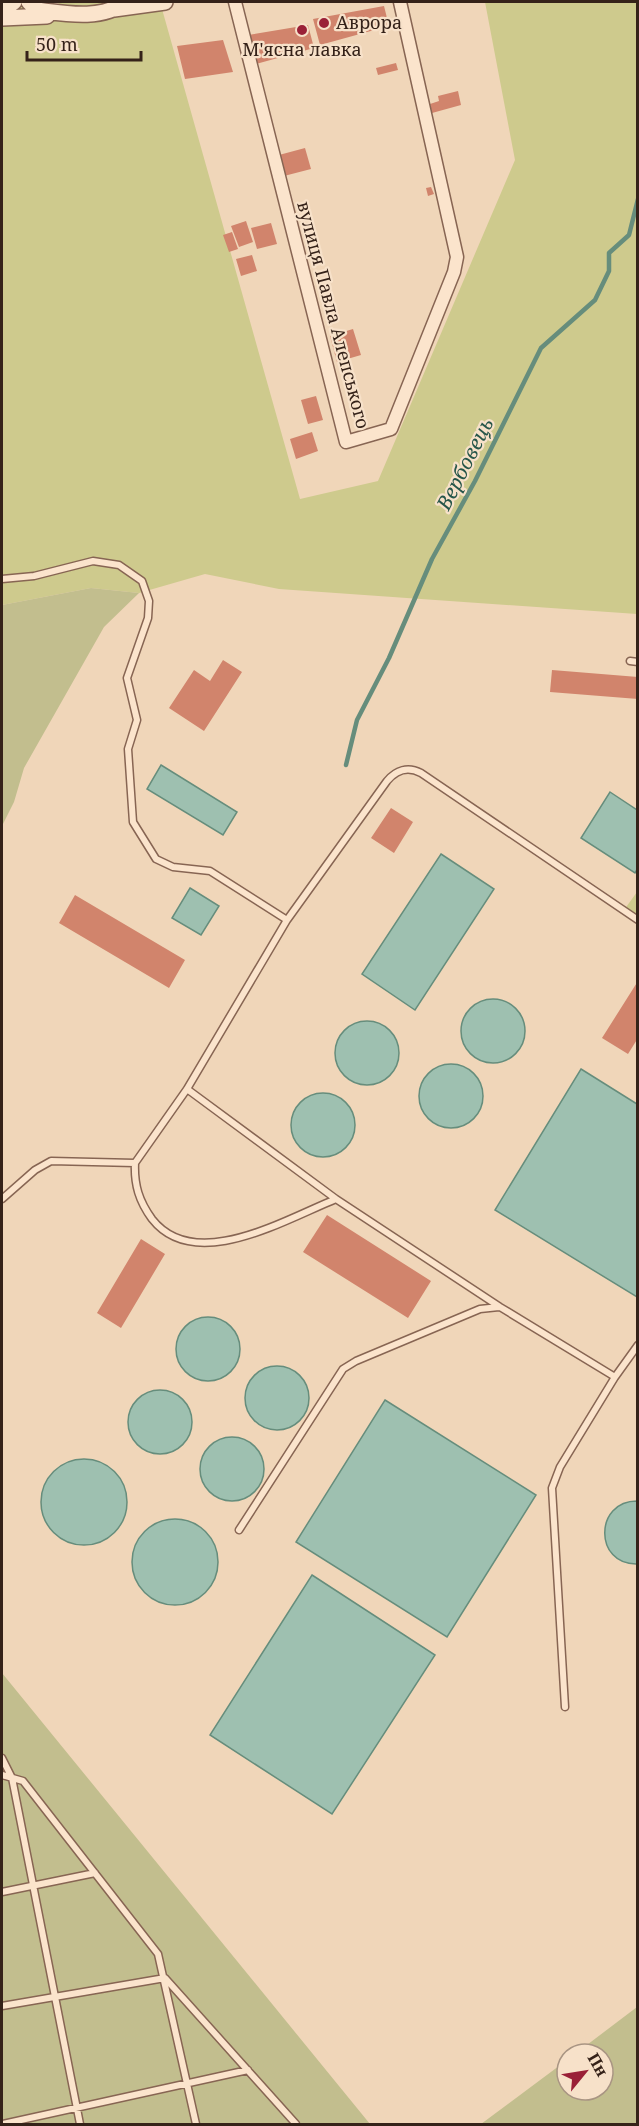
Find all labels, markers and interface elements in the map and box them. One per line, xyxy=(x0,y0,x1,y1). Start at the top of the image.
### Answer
place label: Аврора xyxy=(336,10,402,34)
marker: Аврора xyxy=(317,16,331,30)
marker: М'ясна лавка xyxy=(295,23,309,37)
scale bar xyxy=(27,24,141,62)
text: 50 m xyxy=(36,32,78,56)
place label: М'ясна лавка xyxy=(242,37,362,61)
street label: вулиця Павла Алепського xyxy=(292,198,376,431)
water label: Вербовець xyxy=(429,413,499,515)
north arrow xyxy=(555,2042,615,2102)
text: Пн xyxy=(583,2049,614,2080)

